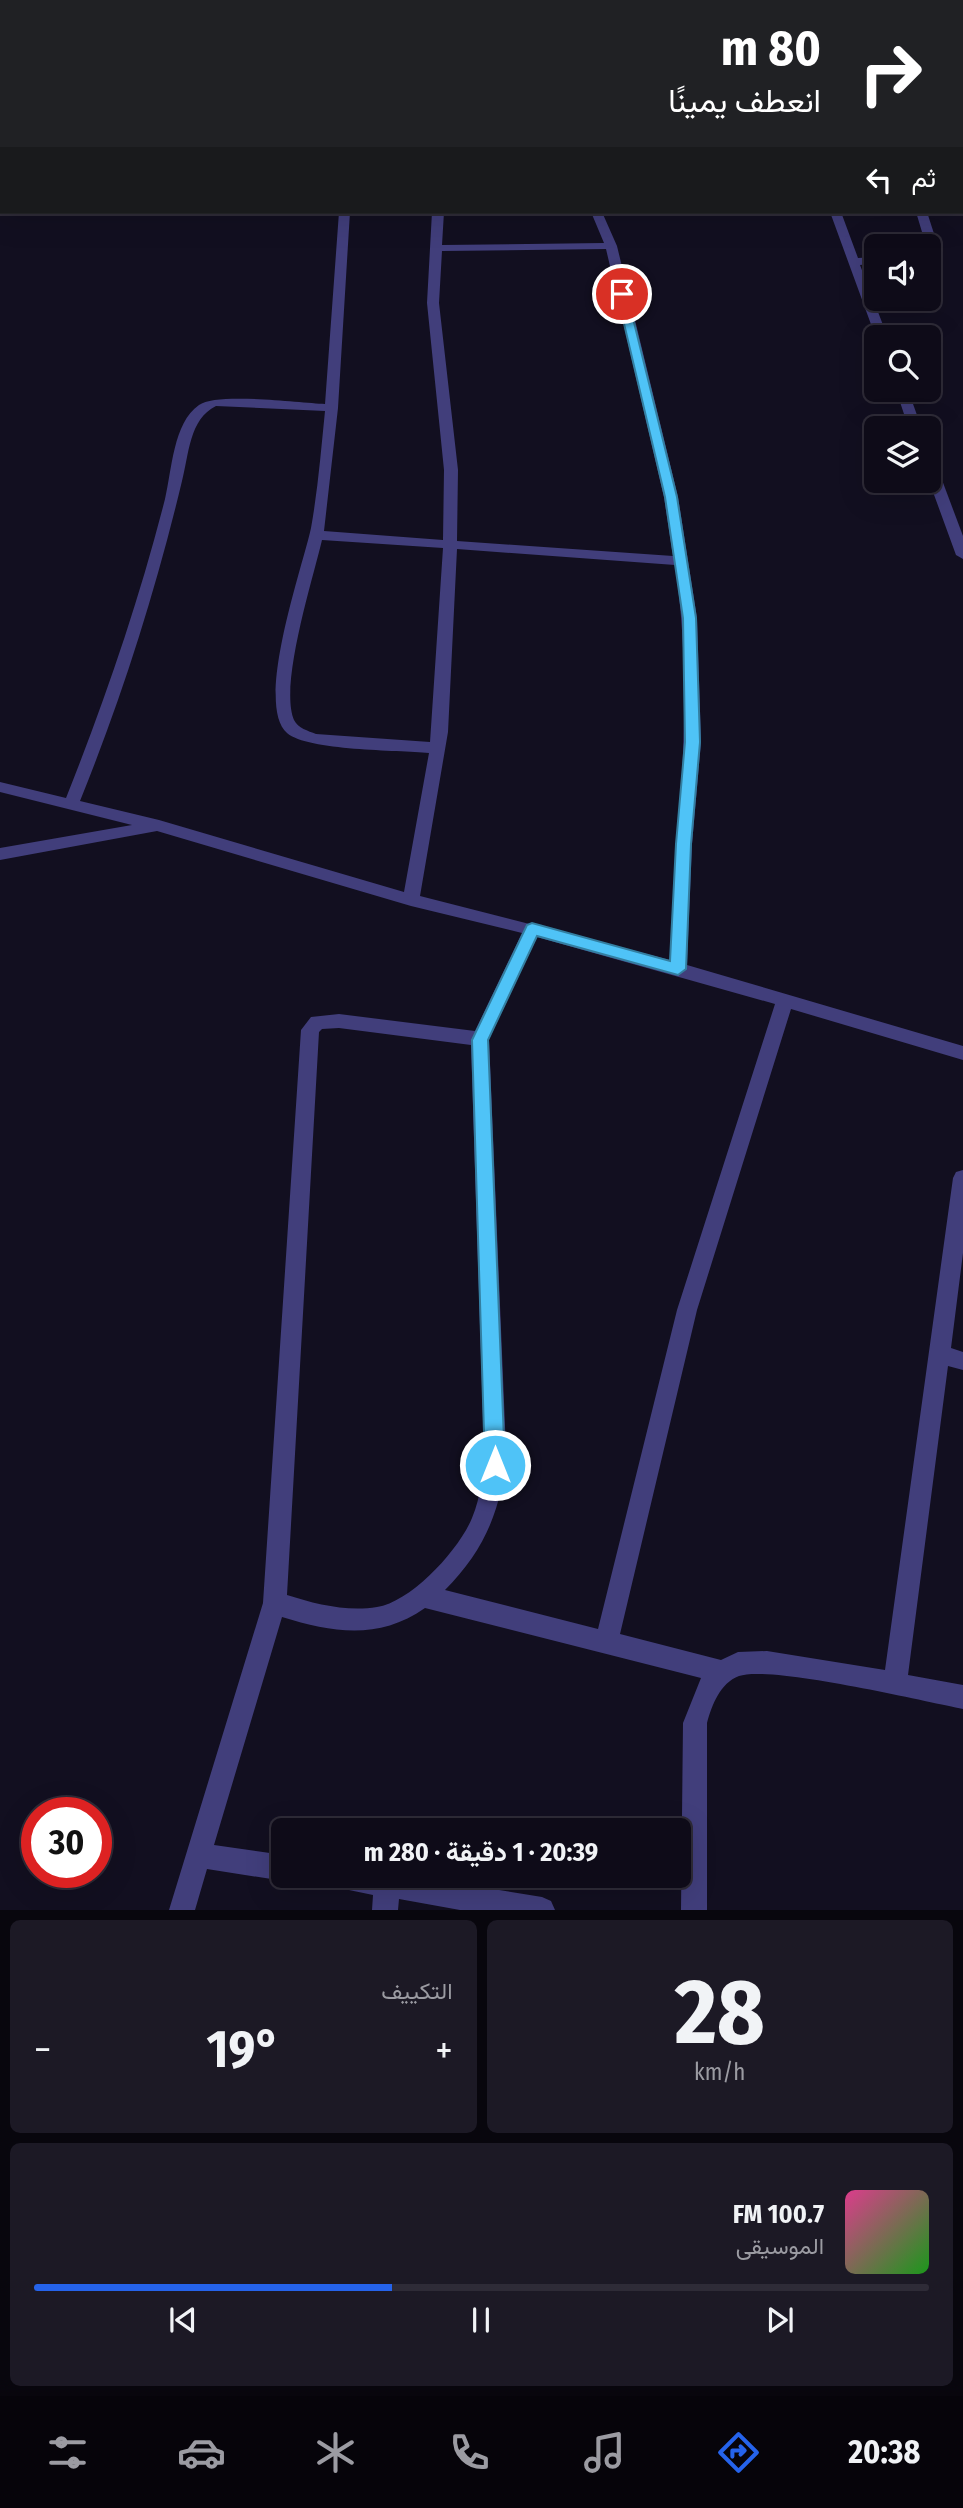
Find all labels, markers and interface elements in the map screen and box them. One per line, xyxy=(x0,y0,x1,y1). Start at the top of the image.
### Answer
text: 80 m xyxy=(721,19,821,78)
icon: right xyxy=(845,28,936,119)
text: انعطف يمينًا xyxy=(668,82,821,120)
icon: left xyxy=(860,161,898,199)
text: ثم xyxy=(912,163,936,194)
map controls xyxy=(864,234,941,493)
button: sound xyxy=(864,234,941,311)
pin xyxy=(592,264,652,324)
icon: arrive xyxy=(603,275,641,313)
button: search xyxy=(864,325,941,402)
button: layers xyxy=(864,416,941,493)
position arrow xyxy=(458,1428,532,1502)
speed limit sign: 30 xyxy=(21,1797,112,1888)
text: 20:39 · 1 دقيقة · 280 m xyxy=(364,1837,598,1868)
text: 28 xyxy=(675,1958,765,2067)
text: التكييف xyxy=(381,1977,453,2005)
text: 19° xyxy=(207,2018,280,2081)
text: − xyxy=(34,2027,51,2073)
text: + xyxy=(435,2027,453,2073)
text: km/h xyxy=(694,2058,745,2086)
text: 100.7 FM xyxy=(733,2199,824,2230)
text: الموسيقى xyxy=(736,2232,824,2260)
icon: previous xyxy=(164,2301,202,2339)
icon: pause xyxy=(462,2301,500,2339)
icon: next xyxy=(761,2301,799,2339)
icon: filters xyxy=(43,2428,92,2477)
icon: car xyxy=(177,2428,226,2477)
icon: climate xyxy=(311,2428,360,2477)
icon: phone xyxy=(445,2428,494,2477)
icon: music xyxy=(580,2428,629,2477)
icon: directions xyxy=(714,2428,763,2477)
text: 20:38 xyxy=(848,2433,920,2471)

